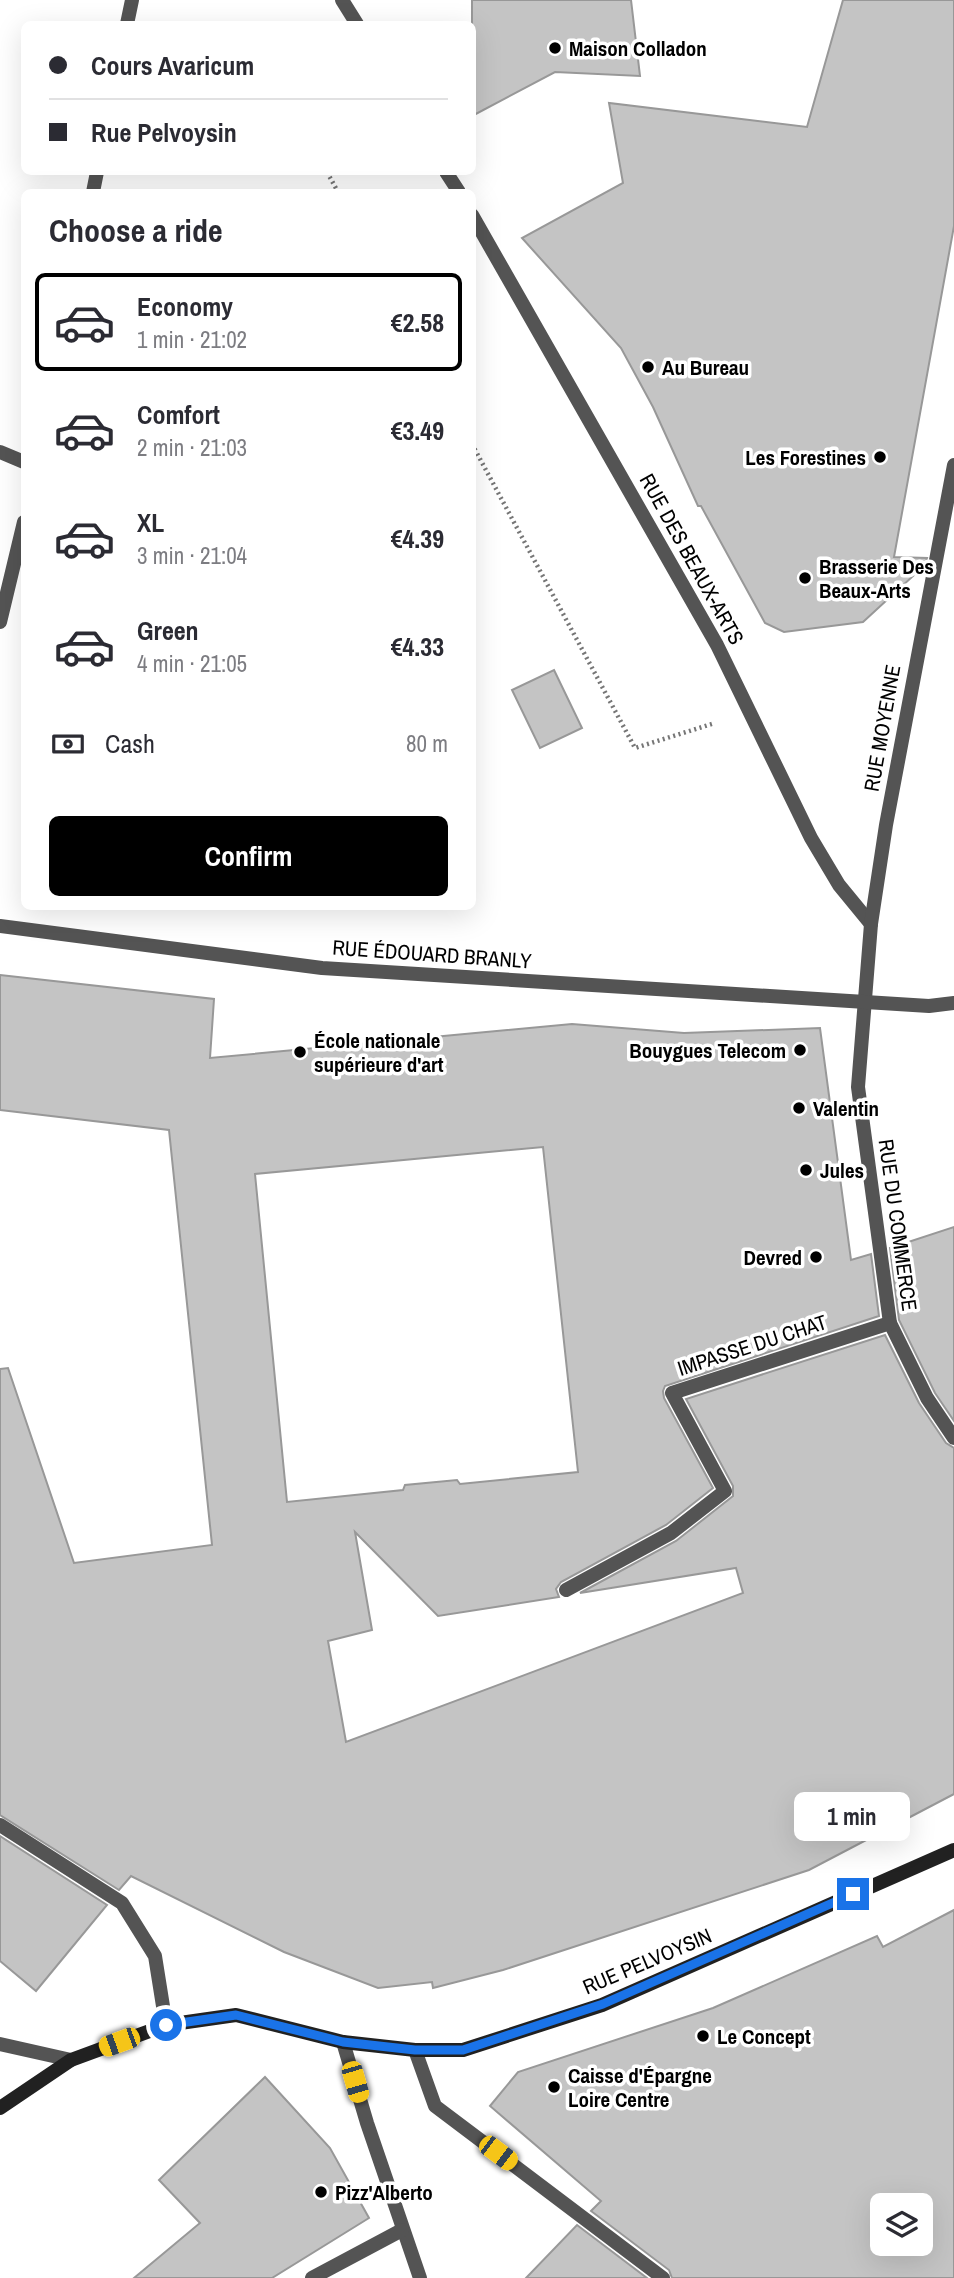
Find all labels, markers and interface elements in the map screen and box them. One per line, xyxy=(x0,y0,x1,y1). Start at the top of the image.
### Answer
place label: Maison Colladon xyxy=(569,34,707,63)
marker: Maison Colladon xyxy=(547,40,563,56)
text: Cours Avaricum xyxy=(91,48,254,83)
text: Rue Pelvoysin xyxy=(91,115,237,150)
text: Choose a ride xyxy=(49,209,223,252)
text: Economy xyxy=(137,289,233,324)
icon: car xyxy=(53,291,116,354)
text: €2.58 xyxy=(391,305,444,340)
text: 1 min · 21:02 xyxy=(137,324,247,355)
place label: Au Bureau xyxy=(662,353,749,382)
marker: Au Bureau xyxy=(640,359,656,375)
text: Comfort xyxy=(137,397,220,432)
icon: car xyxy=(53,399,116,462)
text: €3.49 xyxy=(391,413,444,448)
text: 2 min · 21:03 xyxy=(137,432,247,463)
place label: Les Forestines xyxy=(745,443,866,472)
marker: Les Forestines xyxy=(872,449,888,465)
street label: RUE DES BEAUX-ARTS xyxy=(633,468,751,650)
text: XL xyxy=(137,505,164,540)
icon: car xyxy=(53,507,116,570)
text: €4.39 xyxy=(391,521,444,556)
text: 3 min · 21:04 xyxy=(137,540,247,571)
place label: Brasserie Des Beaux-Arts xyxy=(819,552,934,605)
marker: Brasserie Des Beaux-Arts xyxy=(797,570,813,586)
text: Green xyxy=(137,613,199,648)
icon: car xyxy=(53,615,116,678)
text: €4.33 xyxy=(391,629,444,664)
text: 4 min · 21:05 xyxy=(137,648,247,679)
street label: RUE MOYENNE xyxy=(857,662,907,794)
icon: cash xyxy=(49,725,87,763)
text: Cash xyxy=(105,726,155,761)
text: 80 m xyxy=(406,728,448,759)
button: Confirm xyxy=(49,816,448,896)
street label: RUE ÉDOUARD BRANLY xyxy=(331,933,533,975)
place label: École nationale supérieure d'art xyxy=(314,1026,444,1079)
place label: Bouygues Telecom xyxy=(629,1036,786,1065)
marker: Bouygues Telecom xyxy=(792,1042,808,1058)
marker: École nationale supérieure d'art xyxy=(292,1044,308,1060)
place label: Valentin xyxy=(813,1094,879,1123)
marker: Valentin xyxy=(791,1100,807,1116)
street label: RUE DU COMMERCE xyxy=(872,1137,924,1313)
place label: Jules xyxy=(820,1156,864,1185)
marker: Jules xyxy=(798,1162,814,1178)
place label: Devred xyxy=(744,1243,802,1272)
marker: Devred xyxy=(808,1249,824,1265)
street label: IMPASSE DU CHAT xyxy=(674,1307,831,1383)
callout: 1 min xyxy=(795,1792,911,1842)
text: 1 min xyxy=(827,1801,877,1832)
route end xyxy=(837,1878,869,1910)
street label: RUE PELVOYSIN xyxy=(578,1921,716,2001)
route start xyxy=(150,2009,182,2041)
place label: Le Concept xyxy=(717,2022,811,2051)
car xyxy=(96,2025,143,2059)
marker: Le Concept xyxy=(695,2028,711,2044)
car xyxy=(340,2059,371,2105)
place label: Caisse d'Épargne Loire Centre xyxy=(568,2061,712,2114)
marker: Caisse d'Épargne Loire Centre xyxy=(546,2079,562,2095)
car xyxy=(475,2132,522,2174)
place label: Pizz'Alberto xyxy=(335,2178,433,2207)
marker: Pizz'Alberto xyxy=(313,2184,329,2200)
map controls xyxy=(870,2193,933,2256)
button: layers xyxy=(870,2193,933,2256)

